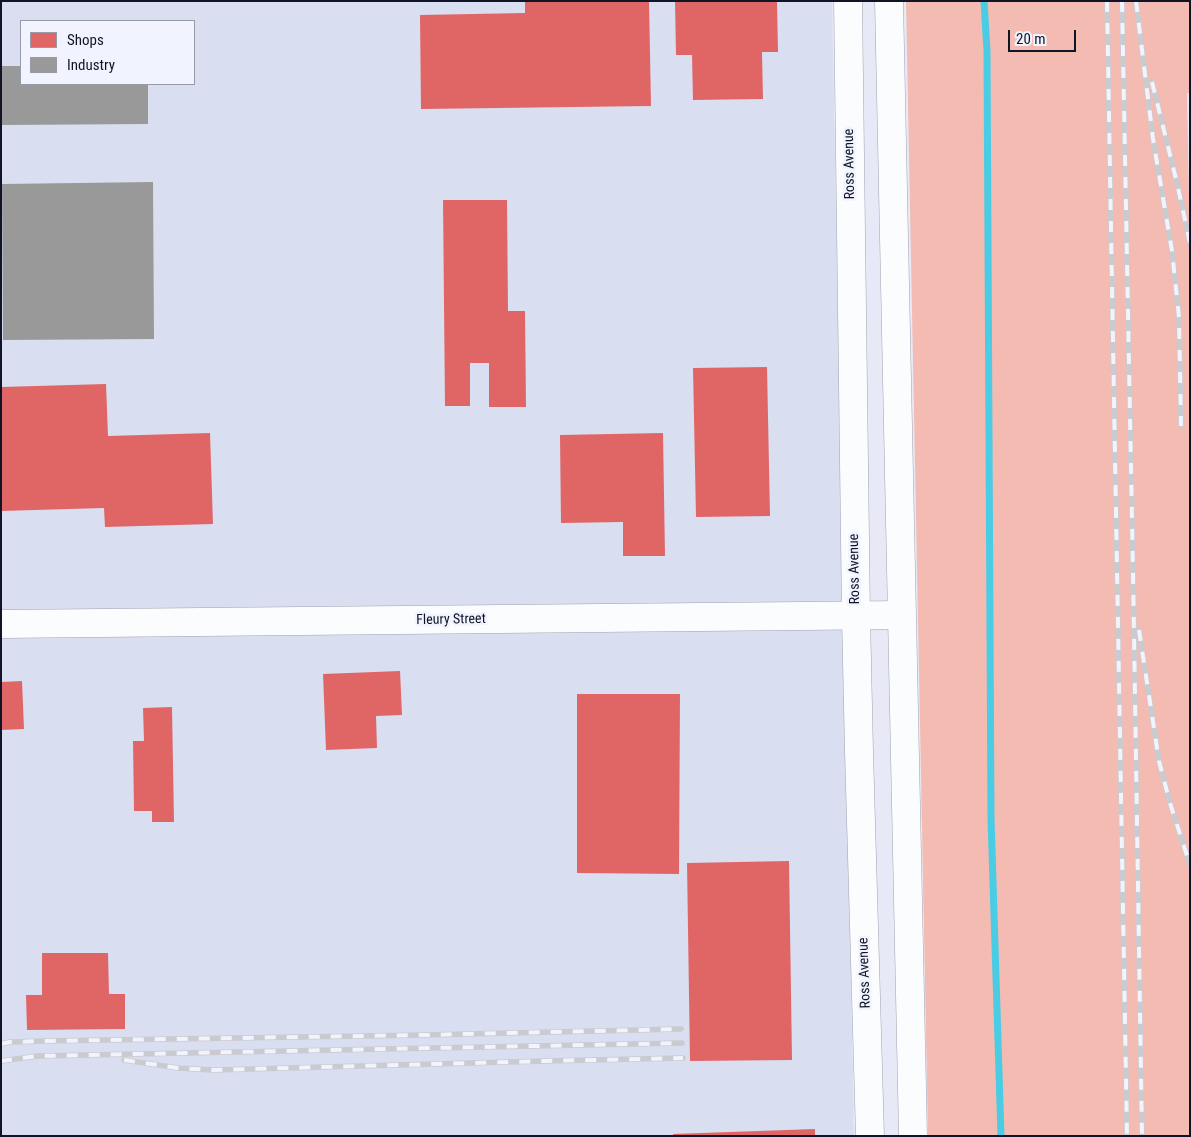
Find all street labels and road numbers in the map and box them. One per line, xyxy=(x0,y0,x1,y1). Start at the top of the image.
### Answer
street label: Ross Avenue xyxy=(841,128,859,200)
street label: Ross Avenue xyxy=(846,533,864,605)
street label: Fleury Street xyxy=(416,611,486,629)
street label: Ross Avenue xyxy=(855,937,875,1009)

